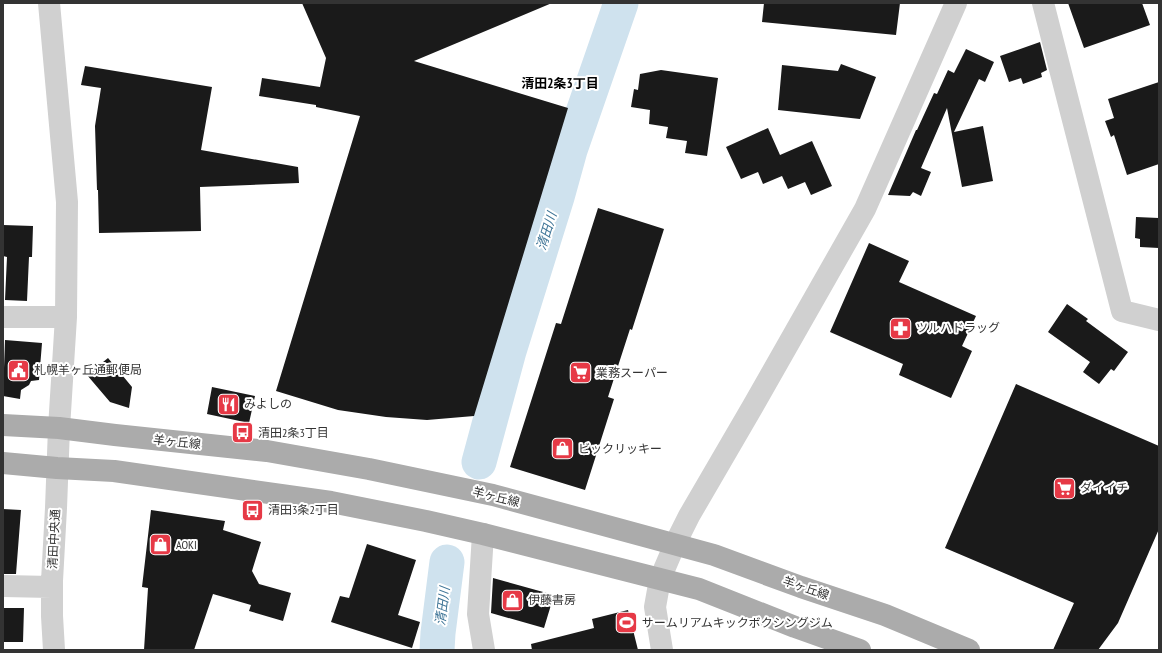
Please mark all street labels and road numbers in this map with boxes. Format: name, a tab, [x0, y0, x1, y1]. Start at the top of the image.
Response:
street label: 羊ヶ丘線	[152, 432, 202, 451]
street label: 羊ヶ丘線	[471, 483, 521, 510]
street label: 清田中央通	[44, 509, 63, 569]
street label: 羊ヶ丘線	[781, 573, 831, 602]

